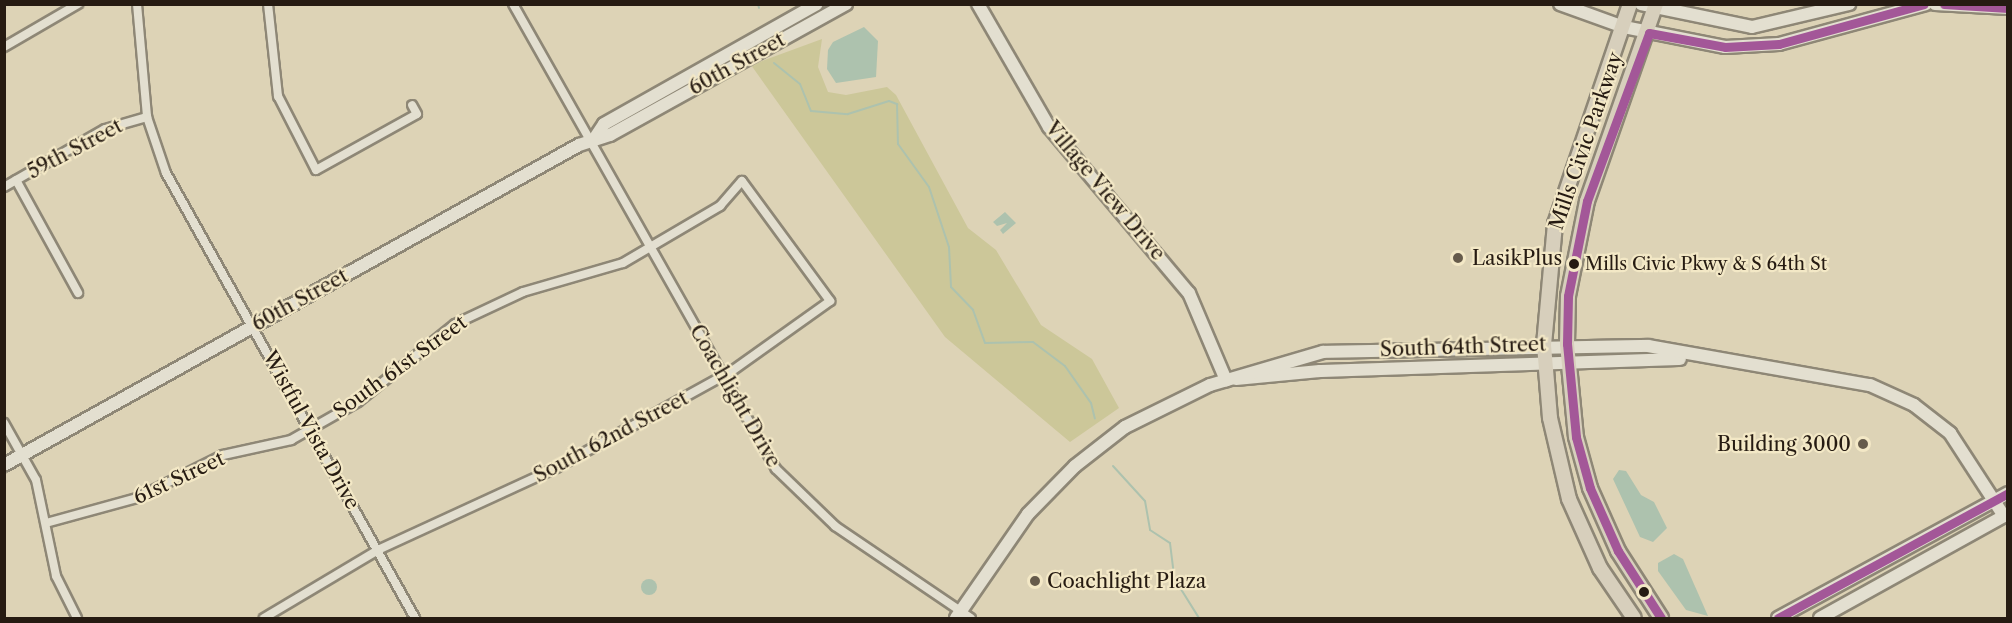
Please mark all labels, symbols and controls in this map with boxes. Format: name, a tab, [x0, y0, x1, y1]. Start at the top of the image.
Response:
street label: 60th Street	[685, 28, 789, 100]
street label: Mills Civic Parkway	[1544, 49, 1628, 233]
street label: 59th Street	[23, 114, 127, 184]
street label: Village View Drive	[1040, 116, 1170, 266]
place label: LasikPlus	[1472, 246, 1562, 270]
marker: LasikPlus	[1449, 249, 1467, 267]
place label: Mills Civic Pkwy & S 64th St	[1585, 253, 1828, 275]
marker: Mills Civic Pkwy & S 64th St	[1568, 258, 1580, 270]
street label: 60th Street	[248, 264, 352, 336]
street label: South 61st Street	[329, 310, 471, 424]
street label: Coachlight Drive	[684, 320, 786, 472]
street label: South 64th Street	[1379, 332, 1547, 362]
street label: Wistful Vista Drive	[257, 346, 365, 514]
street label: South 62nd Street	[530, 386, 692, 488]
place label: Building 3000	[1717, 432, 1851, 456]
marker: Building 3000	[1856, 437, 1870, 451]
street label: 61st Street	[130, 446, 228, 510]
place label: Coachlight Plaza	[1047, 569, 1206, 593]
marker: Coachlight Plaza	[1028, 574, 1042, 588]
unlabelled marker	[1638, 586, 1650, 598]

